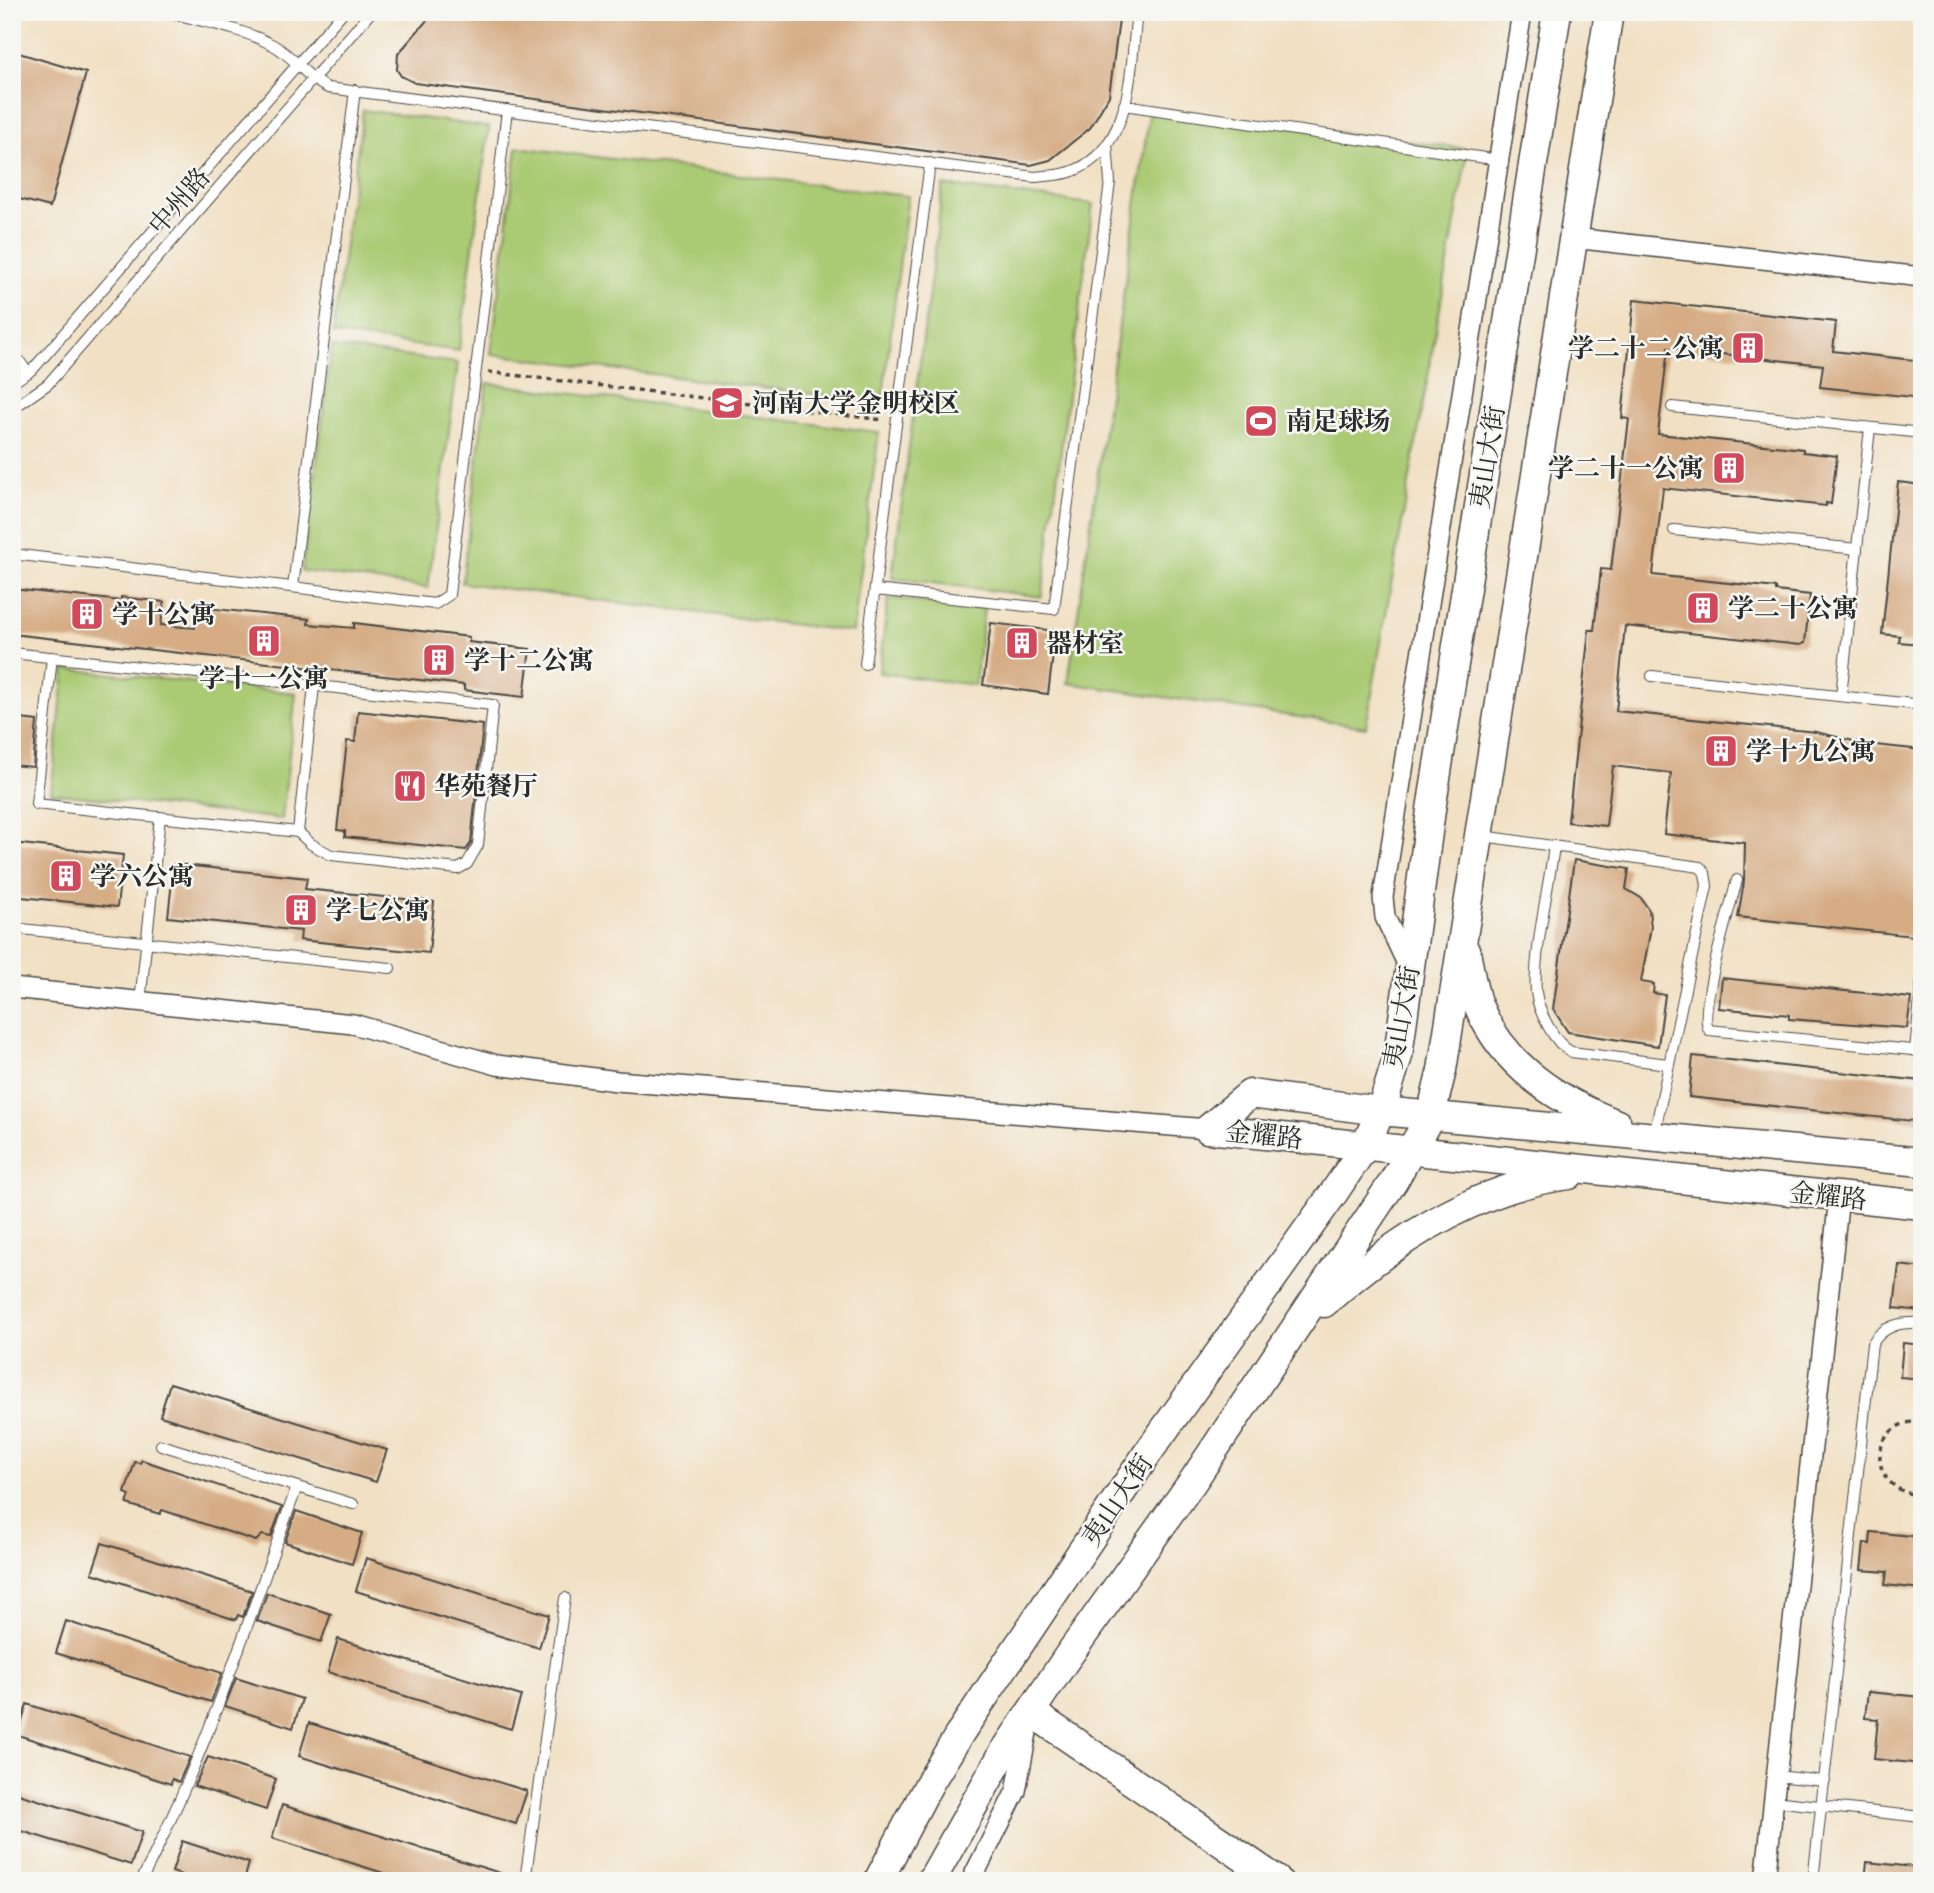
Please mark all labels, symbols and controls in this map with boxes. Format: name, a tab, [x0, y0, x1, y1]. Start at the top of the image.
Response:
street label: 中州路	[141, 160, 218, 242]
building icon: 学二十二公寓	[1729, 329, 1767, 367]
place label: 学二十二公寓	[1568, 331, 1724, 366]
school or university icon: 河南大学金明校区	[708, 384, 746, 422]
place label: 河南大学金明校区	[752, 386, 960, 421]
sports icon: 南足球场	[1242, 402, 1280, 440]
street label: 夷山大街	[1462, 403, 1513, 511]
place label: 南足球场	[1286, 404, 1390, 439]
building icon: 学二十一公寓	[1710, 449, 1748, 487]
place label: 学二十一公寓	[1548, 451, 1704, 486]
building icon: 学二十公寓	[1684, 589, 1722, 627]
place label: 学二十公寓	[1728, 591, 1858, 626]
building icon: 学十公寓	[68, 595, 106, 633]
place label: 学十公寓	[112, 597, 216, 632]
building icon: 学十一公寓	[245, 622, 283, 660]
building icon: 器材室	[1003, 624, 1041, 662]
place label: 器材室	[1046, 626, 1124, 661]
building icon: 学十二公寓	[420, 641, 458, 679]
place label: 学十二公寓	[464, 643, 594, 678]
place label: 学十一公寓	[199, 661, 329, 696]
building icon: 学十九公寓	[1702, 732, 1740, 770]
place label: 学十九公寓	[1746, 734, 1876, 769]
restaurant icon: 华苑餐厅	[391, 767, 429, 805]
place label: 华苑餐厅	[434, 769, 538, 804]
building icon: 学六公寓	[47, 857, 85, 895]
place label: 学六公寓	[90, 859, 194, 894]
building icon: 学七公寓	[282, 891, 320, 929]
place label: 学七公寓	[326, 893, 430, 928]
street label: 夷山大街	[1375, 963, 1428, 1071]
street label: 金耀路	[1223, 1114, 1305, 1157]
street label: 金耀路	[1787, 1175, 1869, 1218]
street label: 夷山大街	[1074, 1447, 1161, 1553]

